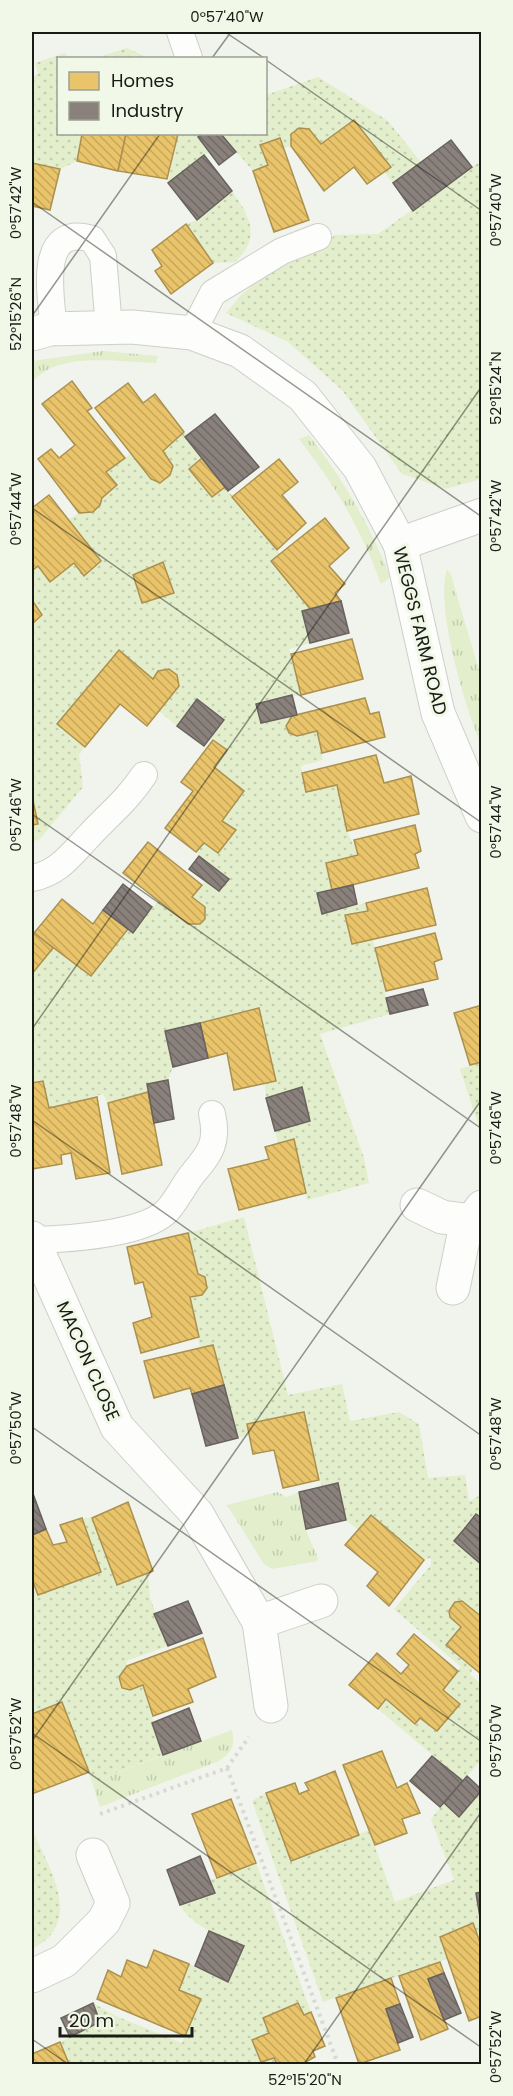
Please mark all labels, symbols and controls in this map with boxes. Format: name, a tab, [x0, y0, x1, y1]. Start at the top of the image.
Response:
text: 0°57'40"W	[190, 6, 264, 27]
legend	[57, 57, 267, 135]
text: Homes	[111, 68, 174, 93]
text: Industry	[111, 98, 183, 123]
text: 0°57'42"W	[5, 166, 26, 239]
text: 0°57'40"W	[485, 173, 506, 247]
text: 52°15'26"N	[5, 277, 26, 351]
text: 52°15'24"N	[485, 351, 506, 425]
text: 0°57'44"W	[5, 472, 26, 546]
text: 0°57'42"W	[485, 479, 506, 552]
street label: WEGGS FARM ROAD	[387, 544, 453, 718]
text: 0°57'46"W	[5, 778, 26, 852]
text: 0°57'44"W	[485, 785, 506, 859]
text: 0°57'48"W	[5, 1084, 26, 1158]
text: 0°57'46"W	[485, 1091, 506, 1165]
street label: MACON CLOSE	[51, 1297, 126, 1425]
text: 0°57'50"W	[5, 1391, 26, 1465]
text: 0°57'48"W	[485, 1397, 506, 1471]
text: 0°57'52"W	[5, 1697, 26, 1770]
text: 0°57'50"W	[485, 1704, 506, 1778]
scale bar	[60, 2000, 192, 2038]
text: 20 m	[69, 2008, 114, 2033]
text: 0°57'52"W	[485, 2010, 506, 2083]
text: 52°15'20"N	[268, 2069, 342, 2090]

